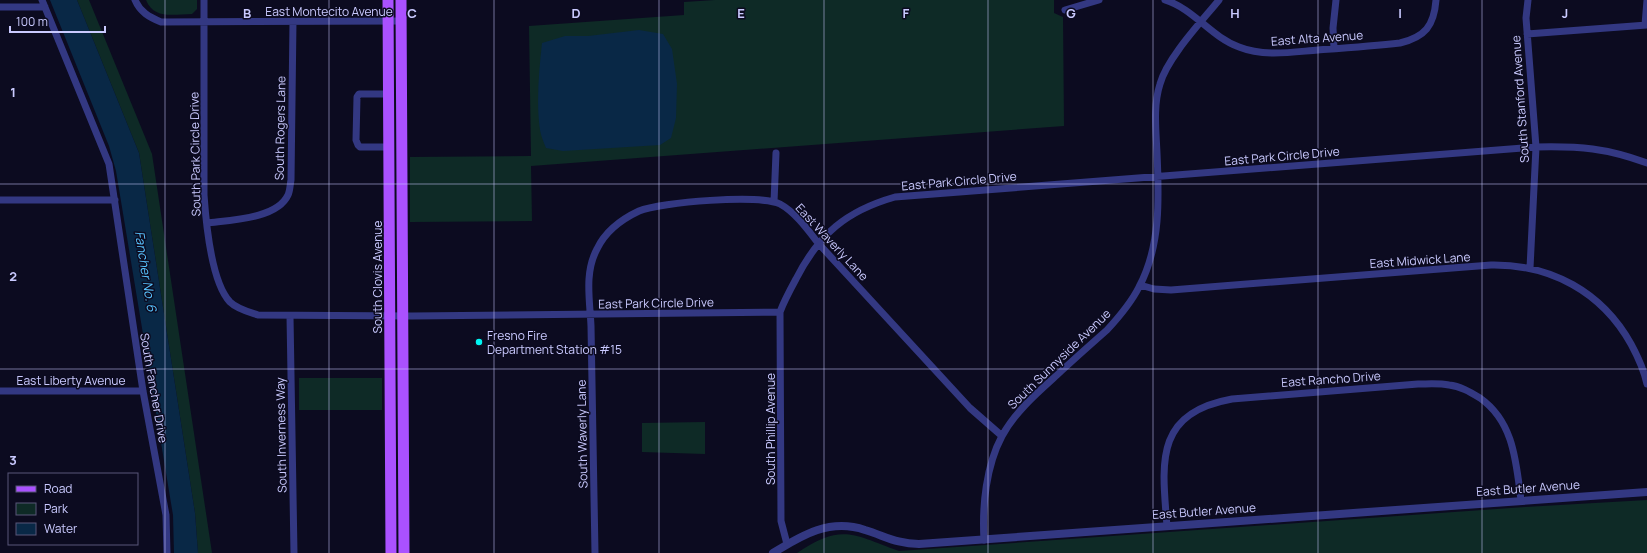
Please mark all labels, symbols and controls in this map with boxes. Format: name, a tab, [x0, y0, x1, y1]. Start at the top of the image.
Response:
street label: East Montecito Avenue	[265, 3, 393, 20]
text: B	[243, 4, 251, 22]
text: C	[407, 4, 417, 22]
text: D	[571, 4, 581, 22]
text: E	[737, 4, 745, 22]
text: F	[903, 4, 910, 22]
text: G	[1066, 4, 1076, 22]
text: H	[1230, 4, 1240, 22]
text: I	[1398, 4, 1402, 22]
text: J	[1562, 4, 1568, 22]
scale bar	[10, 8, 105, 34]
text: 100 m	[16, 13, 48, 30]
street label: East Alta Avenue	[1270, 26, 1364, 50]
street label: South Stanford Avenue	[1507, 35, 1533, 163]
street label: South Rogers Lane	[271, 76, 289, 180]
text: 1	[10, 83, 16, 101]
street label: South Park Circle Drive	[185, 92, 205, 216]
street label: East Park Circle Drive	[1224, 142, 1340, 170]
street label: East Park Circle Drive	[901, 167, 1017, 195]
street label: East Waverly Lane	[792, 200, 872, 284]
street label: South Clovis Avenue	[369, 221, 386, 333]
water label: Fancher No. 6	[131, 229, 161, 313]
street label: East Midwick Lane	[1369, 248, 1471, 272]
text: 2	[9, 267, 17, 285]
street label: East Park Circle Drive	[598, 293, 714, 313]
street label: South Sunnyside Avenue	[1004, 305, 1114, 413]
place label: Fresno Fire Department Station #15	[487, 327, 622, 358]
street label: South Fancher Drive	[136, 332, 172, 444]
marker: Fresno Fire Department Station #15	[474, 337, 484, 347]
street label: East Rancho Drive	[1281, 367, 1381, 391]
street label: East Liberty Avenue	[17, 372, 125, 389]
street label: South Phillip Avenue	[762, 373, 779, 485]
street label: South Inverness Way	[271, 376, 291, 493]
street label: South Waverly Lane	[573, 380, 591, 488]
text: 3	[9, 451, 17, 469]
legend	[8, 473, 138, 545]
street label: East Butler Avenue	[1476, 476, 1580, 500]
text: Road	[44, 480, 72, 497]
street label: East Butler Avenue	[1152, 499, 1256, 523]
text: Park	[44, 500, 69, 517]
text: Water	[44, 520, 78, 537]

